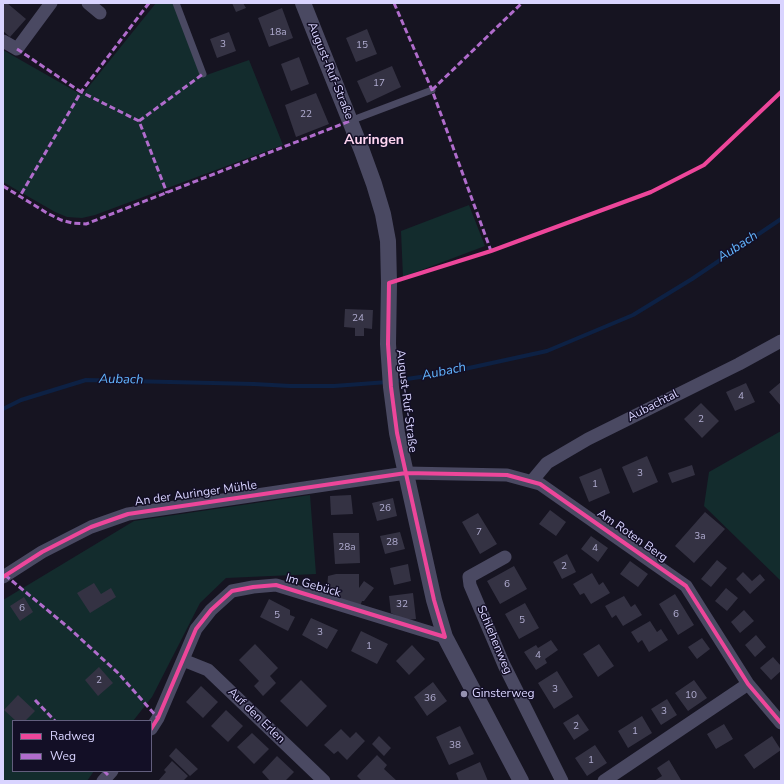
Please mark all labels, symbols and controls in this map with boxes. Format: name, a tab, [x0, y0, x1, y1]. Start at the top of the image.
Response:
street label: August-Ruf-Straße	[304, 20, 356, 122]
house number: 18a	[269, 27, 287, 39]
house number: 3	[220, 39, 226, 51]
house number: 15	[356, 40, 368, 52]
house number: 17	[373, 78, 385, 90]
house number: 22	[300, 109, 312, 121]
district label: Auringen	[344, 133, 404, 149]
water label: Aubach	[715, 228, 761, 266]
house number: 24	[352, 313, 364, 325]
street label: August-Ruf-Straße	[393, 349, 419, 453]
water label: Aubach	[421, 360, 467, 384]
water label: Aubach	[99, 372, 143, 388]
street label: Aubachtal	[625, 387, 681, 425]
house number: 4	[738, 391, 744, 403]
house number: 2	[698, 414, 704, 426]
house number: 3	[637, 468, 643, 480]
street label: An der Auringer Mühle	[134, 478, 258, 510]
house number: 1	[592, 479, 598, 491]
house number: 26	[379, 503, 391, 515]
street label: Am Roten Berg	[594, 506, 670, 566]
house number: 7	[476, 527, 482, 539]
house number: 3a	[694, 531, 706, 543]
house number: 28	[386, 537, 398, 549]
house number: 28a	[338, 542, 356, 554]
house number: 4	[592, 543, 598, 555]
house number: 2	[561, 561, 567, 573]
street label: Im Gebück	[284, 571, 342, 601]
house number: 6	[504, 579, 510, 591]
house number: 32	[396, 599, 408, 611]
house number: 6	[19, 603, 25, 615]
street label: Schlehenweg	[473, 604, 515, 676]
house number: 6	[673, 609, 679, 621]
house number: 5	[274, 610, 280, 622]
house number: 5	[519, 615, 525, 627]
house number: 3	[317, 627, 323, 639]
house number: 1	[366, 641, 372, 653]
house number: 4	[535, 650, 541, 662]
house number: 2	[96, 675, 102, 687]
house number: 3	[552, 684, 558, 696]
street label: Auf den Erlen	[224, 685, 288, 747]
place label: Ginsterweg	[472, 687, 535, 701]
marker: Ginsterweg	[459, 689, 469, 699]
house number: 10	[685, 690, 697, 702]
house number: 36	[424, 693, 436, 705]
house number: 3	[661, 706, 667, 718]
legend	[12, 720, 152, 772]
house number: 2	[573, 721, 579, 733]
house number: 1	[632, 726, 638, 738]
text: Radweg	[50, 728, 95, 744]
house number: 38	[449, 740, 461, 752]
text: Weg	[50, 748, 76, 764]
house number: 1	[588, 755, 594, 767]

